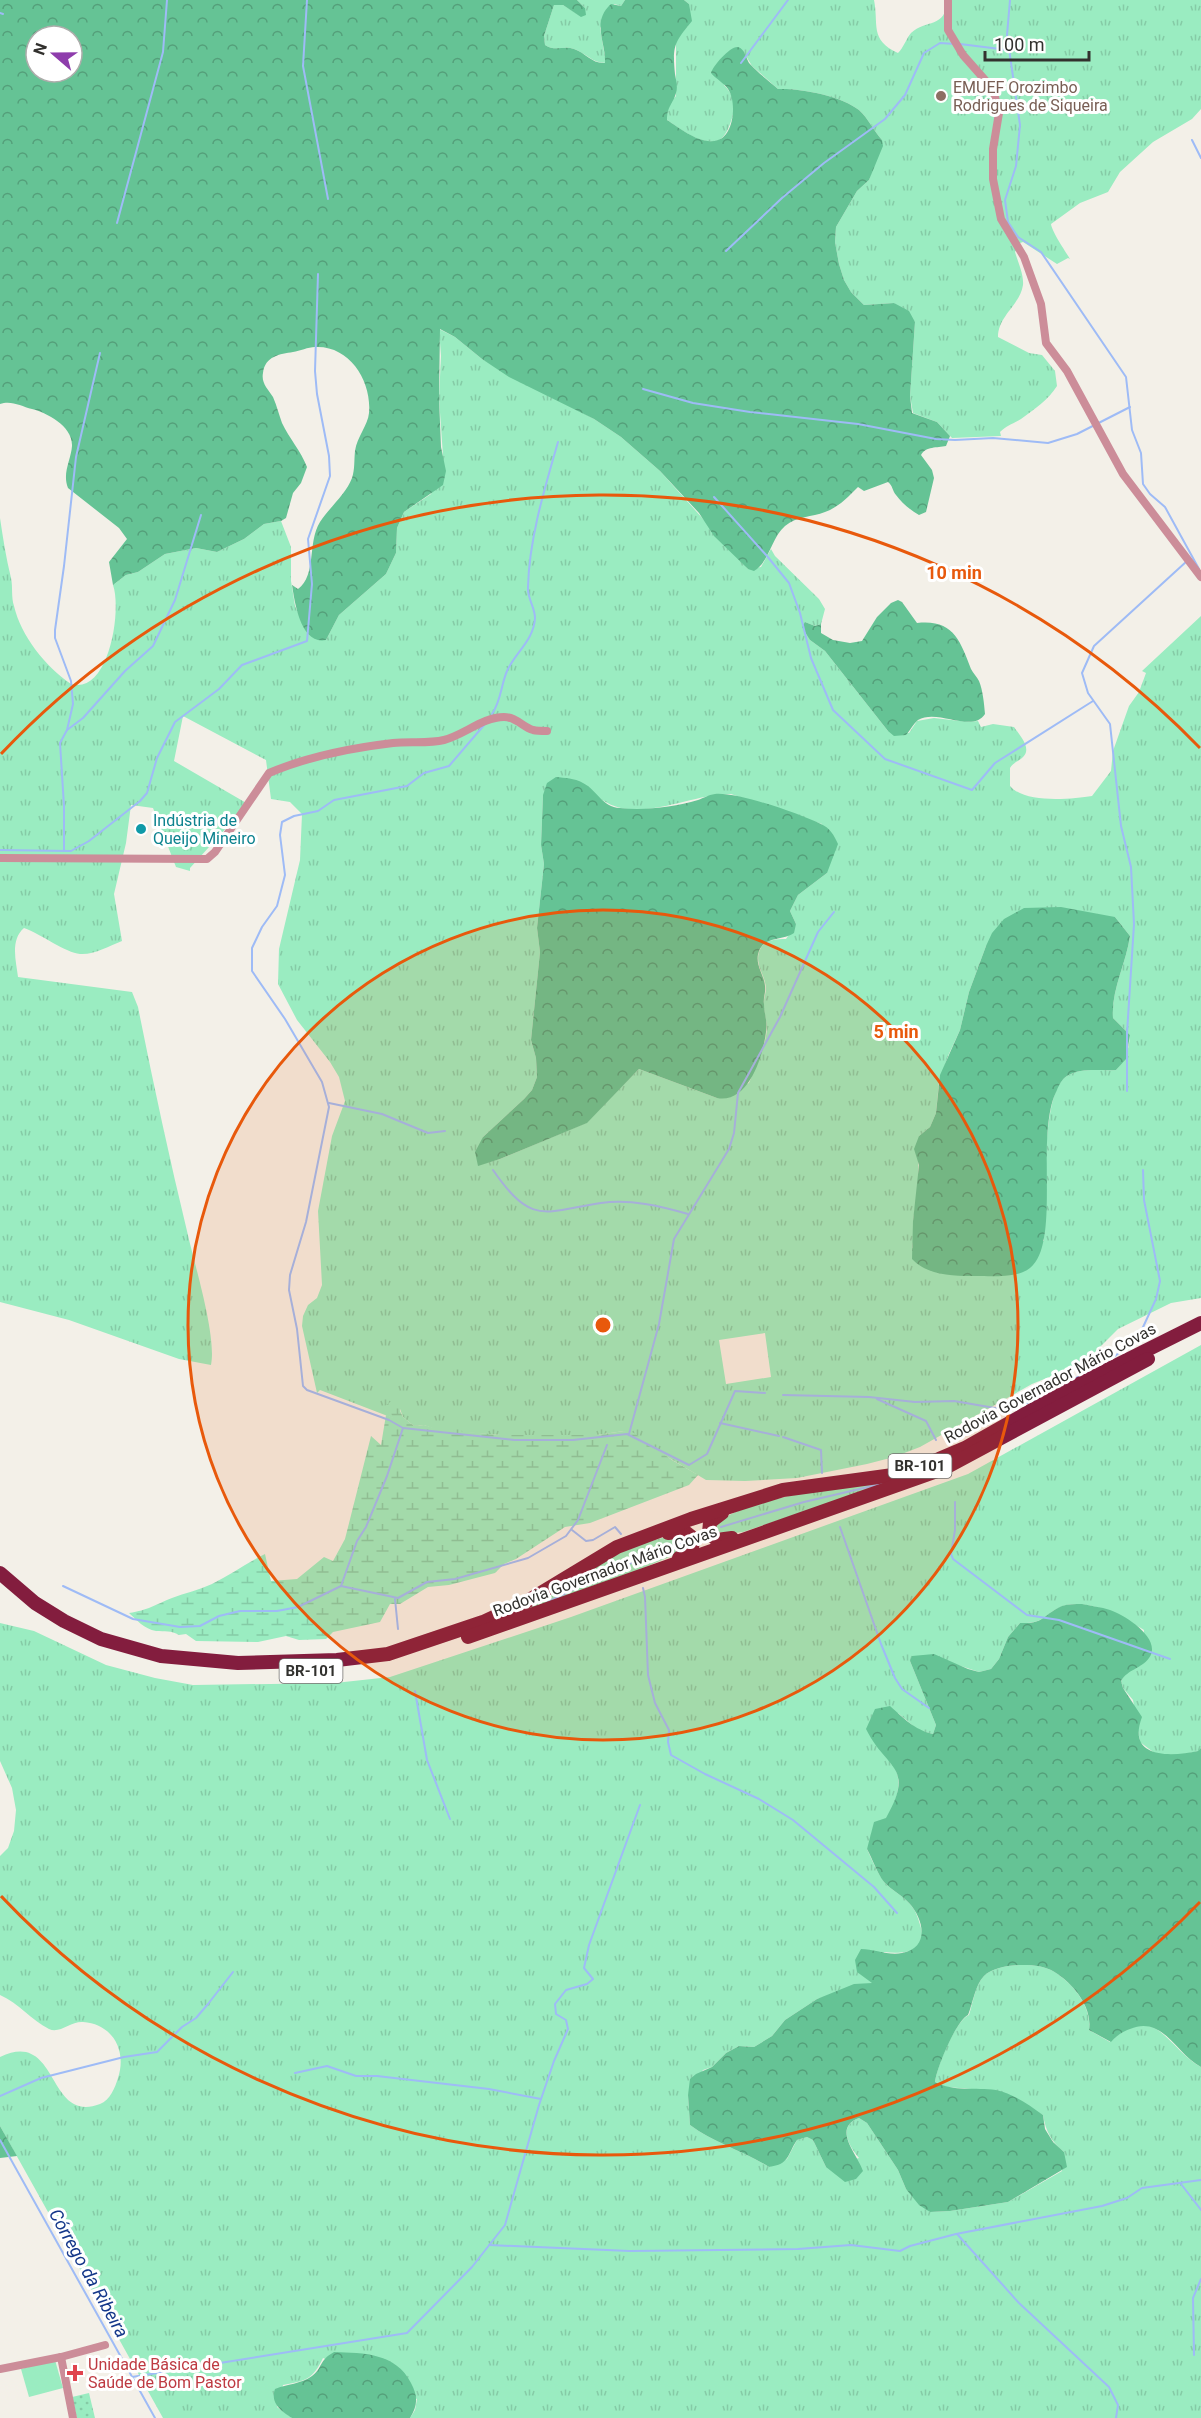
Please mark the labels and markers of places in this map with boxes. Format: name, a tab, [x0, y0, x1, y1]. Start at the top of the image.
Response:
place label: EMUEF Orozimbo Rodrigues de Siqueira	[953, 78, 1108, 115]
marker: EMUEF Orozimbo Rodrigues de Siqueira	[934, 89, 948, 103]
place label: Indústria de Queijo Mineiro	[153, 811, 256, 848]
marker: Indústria de Queijo Mineiro	[134, 822, 148, 836]
centre of rings	[593, 1315, 613, 1335]
place label: Unidade Básica de Saúde de Bom Pastor	[88, 2355, 242, 2392]
marker: Unidade Básica de Saúde de Bom Pastor	[66, 2364, 84, 2382]

